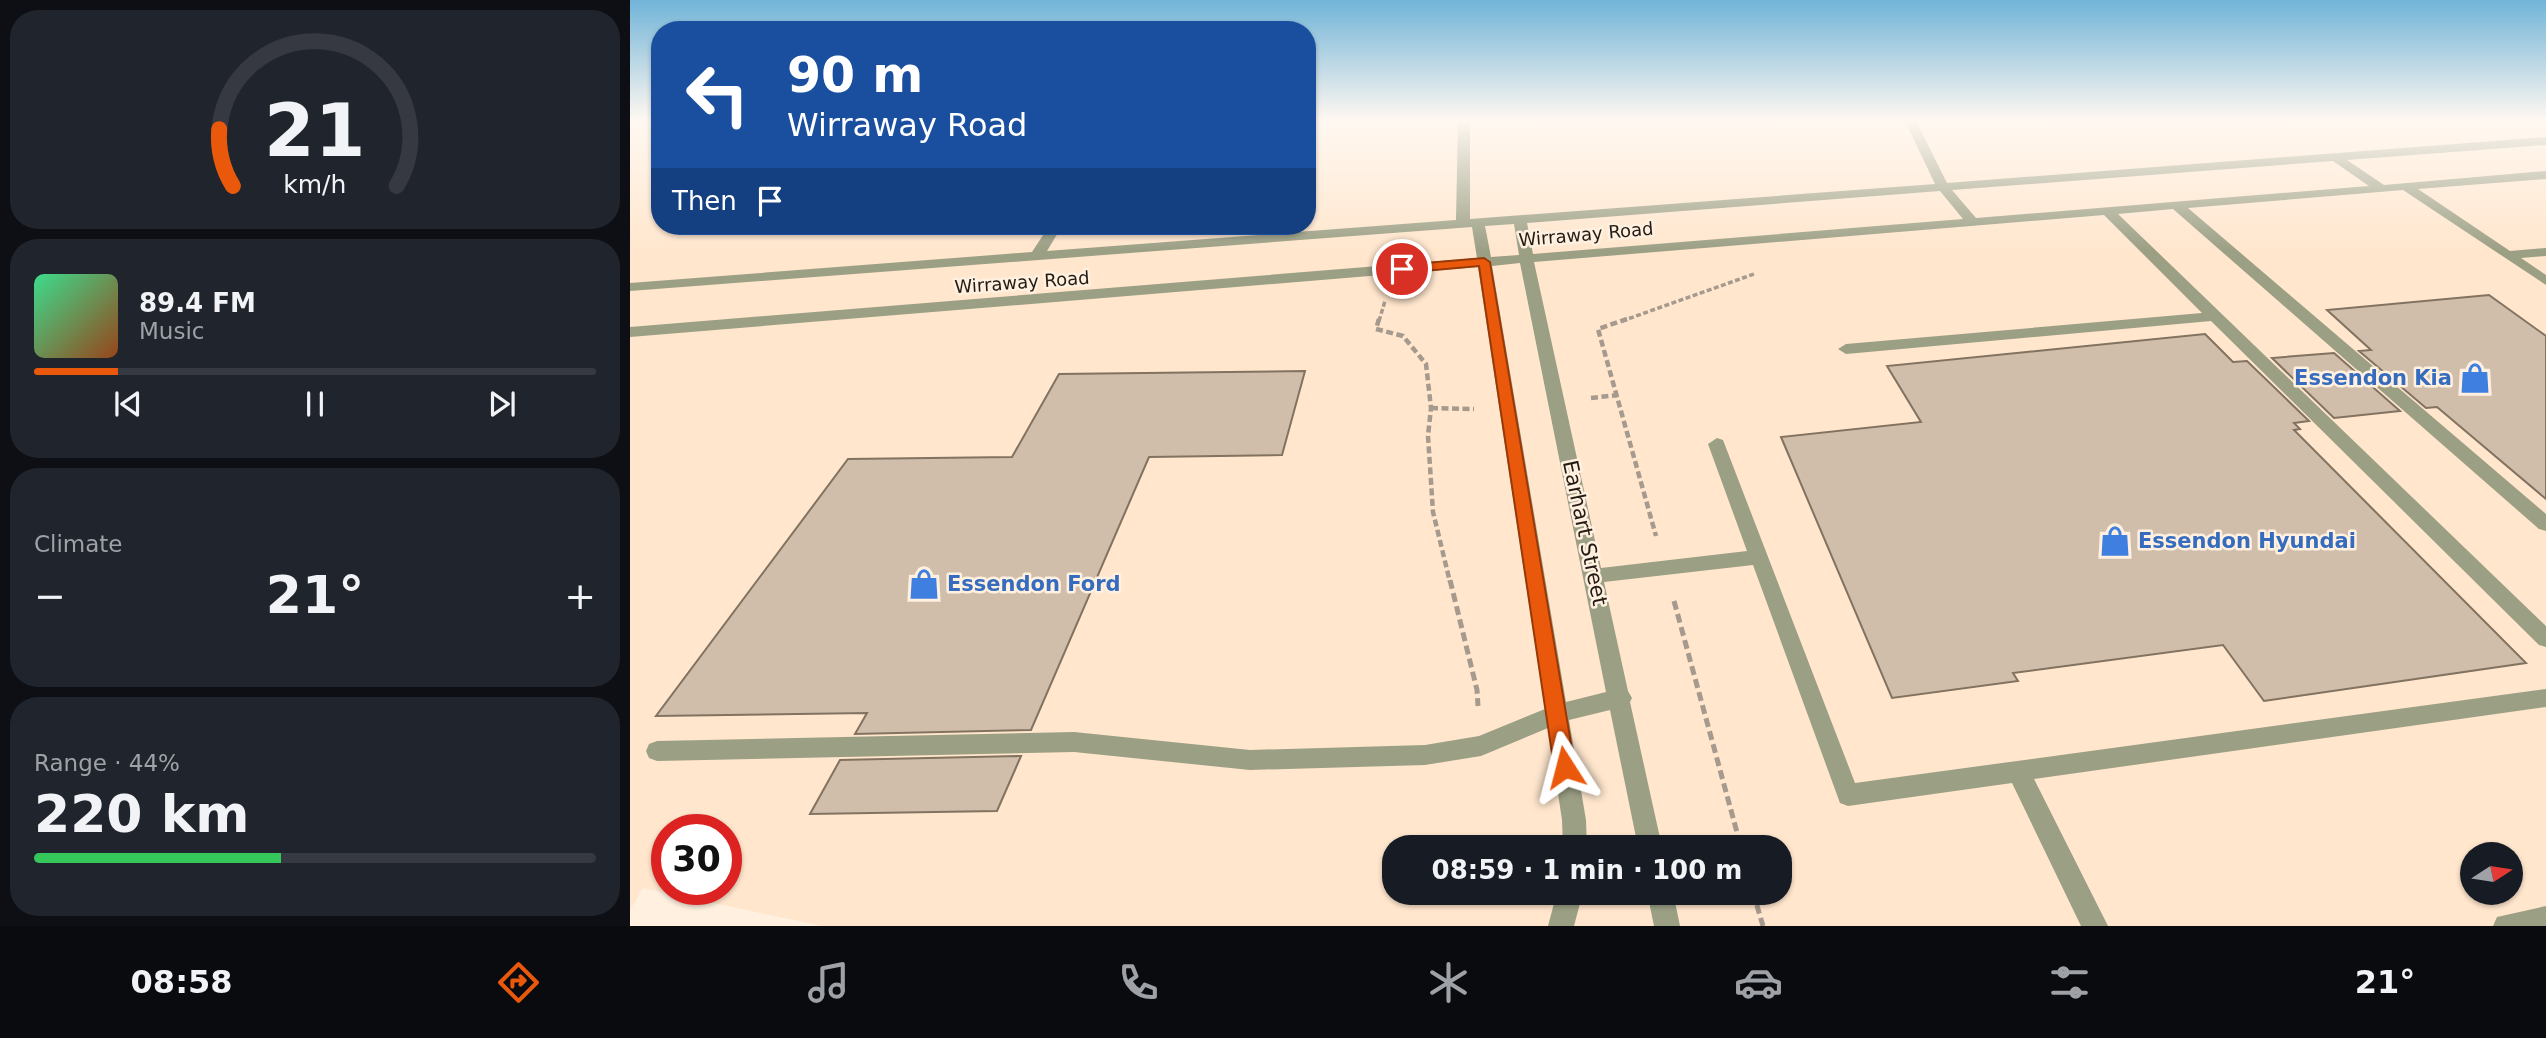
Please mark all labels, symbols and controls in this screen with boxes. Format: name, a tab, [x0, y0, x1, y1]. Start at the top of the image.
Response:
text: 90 m	[787, 47, 923, 104]
icon: left	[672, 49, 763, 140]
text: 21	[264, 88, 366, 173]
text: Wirraway Road	[787, 106, 1027, 144]
text: km/h	[283, 169, 347, 198]
icon: arrive	[751, 182, 789, 220]
text: Then	[672, 186, 737, 216]
street label: Wirraway Road	[1518, 218, 1654, 250]
pin	[1372, 239, 1432, 299]
icon: arrive	[1383, 250, 1421, 288]
street label: Wirraway Road	[954, 267, 1090, 297]
text: 89.4 FM	[139, 288, 256, 318]
text: Music	[139, 318, 204, 344]
shop icon: Essendon Kia	[2458, 361, 2492, 395]
place label: Essendon Kia	[2294, 366, 2452, 390]
icon: previous	[109, 385, 147, 423]
icon: pause	[296, 385, 334, 423]
icon: next	[483, 385, 521, 423]
street label: Earhart Street	[1558, 458, 1612, 608]
shop icon: Essendon Hyundai	[2098, 524, 2132, 558]
place label: Essendon Hyundai	[2138, 529, 2356, 553]
text: Climate	[34, 531, 123, 557]
text: 21°	[266, 565, 364, 625]
shop icon: Essendon Ford	[907, 567, 941, 601]
place label: Essendon Ford	[947, 572, 1121, 596]
text: −	[34, 574, 66, 618]
text: +	[564, 574, 596, 618]
position arrow	[1528, 730, 1602, 804]
text: Range · 44%	[34, 750, 180, 776]
text: 220 km	[34, 784, 249, 844]
speed limit sign: 30	[651, 814, 742, 905]
north arrow	[2460, 842, 2524, 905]
map controls	[2460, 842, 2523, 905]
text: 08:59 · 1 min · 100 m	[1432, 855, 1742, 885]
icon: directions	[494, 958, 543, 1007]
icon: music	[804, 958, 853, 1007]
icon: phone	[1114, 958, 1163, 1007]
icon: climate	[1424, 958, 1473, 1007]
icon: car	[1734, 958, 1783, 1007]
icon: filters	[2045, 958, 2094, 1007]
text: 08:58	[131, 963, 232, 1001]
text: 21°	[2355, 963, 2415, 1001]

